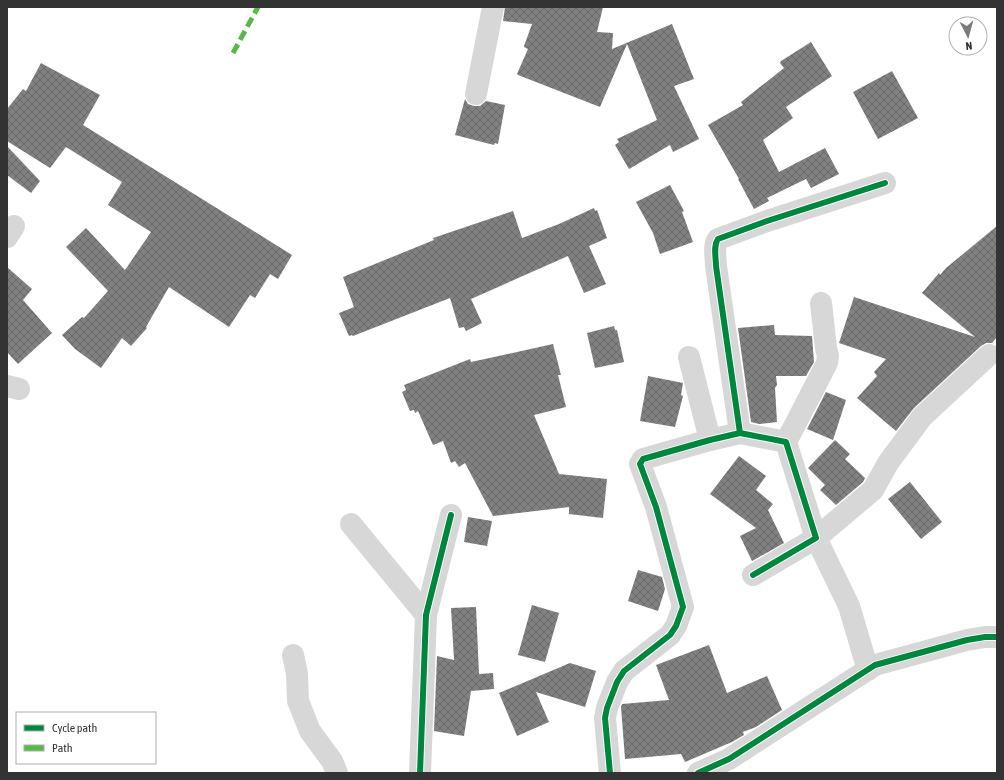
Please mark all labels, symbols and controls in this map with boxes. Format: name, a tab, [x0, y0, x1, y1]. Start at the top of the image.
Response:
north arrow	[948, 16, 988, 56]
text: N	[965, 40, 973, 52]
legend	[16, 712, 156, 764]
text: Cycle path	[52, 721, 97, 735]
text: Path	[52, 741, 73, 755]

